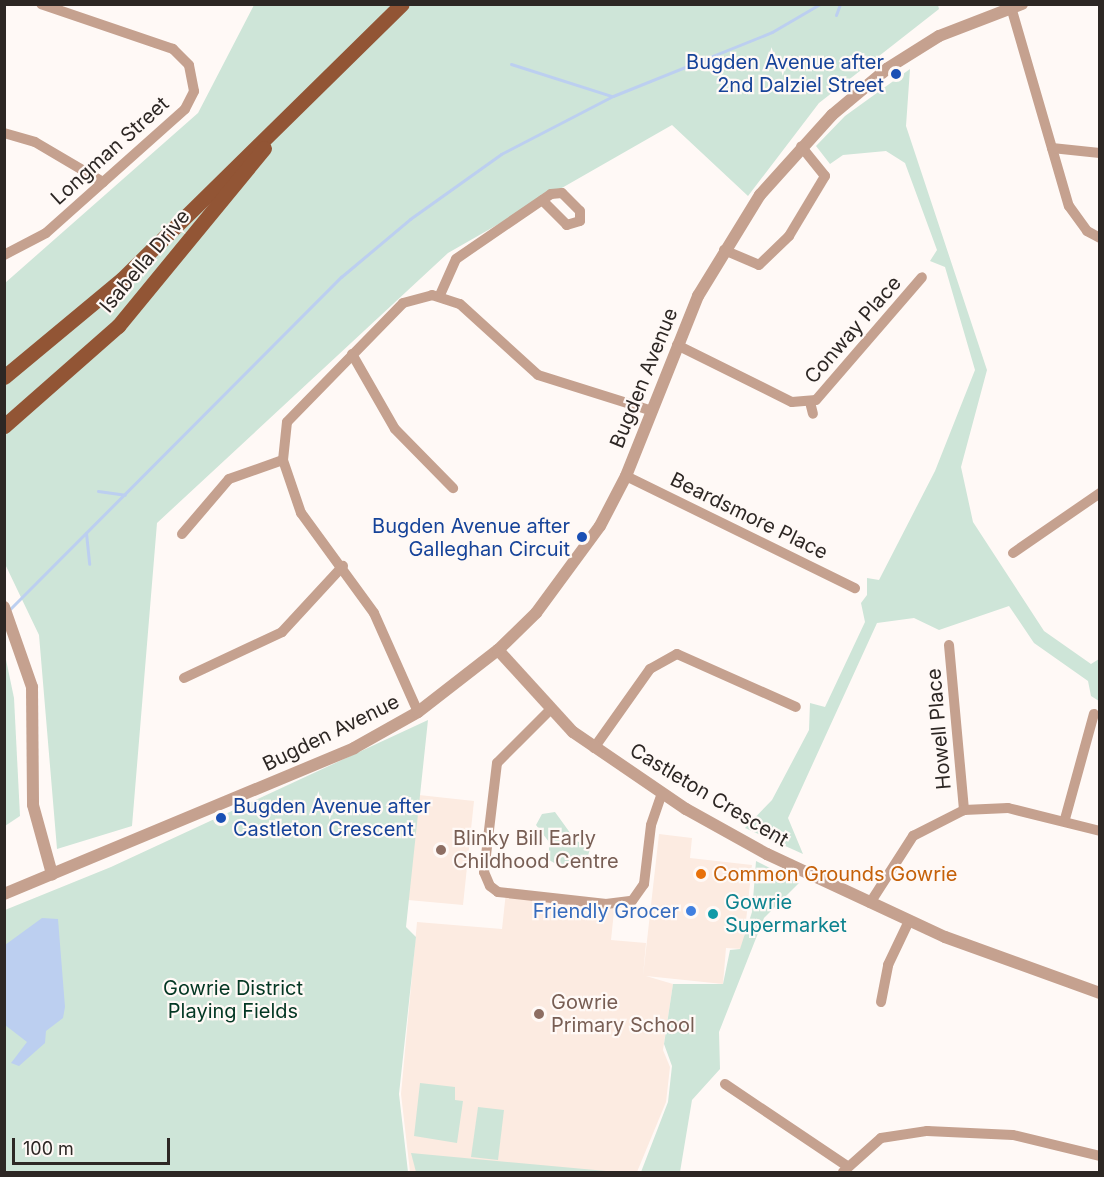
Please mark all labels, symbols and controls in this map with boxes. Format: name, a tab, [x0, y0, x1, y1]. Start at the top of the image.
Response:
place label: Bugden Avenue after 2nd Dalziel Street	[686, 51, 884, 98]
marker: Bugden Avenue after 2nd Dalziel Street	[889, 67, 903, 81]
street label: Longman Street	[46, 92, 174, 210]
street label: Isabella Drive	[95, 205, 195, 317]
street label: Conway Place	[800, 271, 906, 389]
street label: Bugden Avenue	[605, 305, 683, 451]
street label: Beardsmore Place	[666, 467, 832, 565]
place label: Bugden Avenue after Galleghan Circuit	[372, 514, 570, 561]
marker: Bugden Avenue after Galleghan Circuit	[575, 530, 589, 544]
street label: Howell Place	[922, 667, 956, 791]
street label: Bugden Avenue	[259, 690, 403, 776]
street label: Castleton Crescent	[625, 738, 793, 852]
place label: Bugden Avenue after Castleton Crescent	[233, 795, 431, 842]
marker: Bugden Avenue after Castleton Crescent	[214, 811, 228, 825]
place label: Blinky Bill Early Childhood Centre	[453, 826, 619, 873]
marker: Blinky Bill Early Childhood Centre	[434, 843, 448, 857]
place label: Common Grounds Gowrie	[713, 862, 958, 886]
marker: Common Grounds Gowrie	[694, 867, 708, 881]
place label: Gowrie Supermarket	[725, 891, 847, 938]
place label: Friendly Grocer	[533, 899, 679, 923]
marker: Friendly Grocer	[684, 904, 698, 918]
marker: Gowrie Supermarket	[706, 907, 720, 921]
park label: Gowrie District Playing Fields	[163, 977, 303, 1024]
place label: Gowrie Primary School	[551, 990, 695, 1037]
marker: Gowrie Primary School	[532, 1007, 546, 1021]
scale bar	[15, 1126, 172, 1164]
text: 100 m	[23, 1138, 74, 1159]

